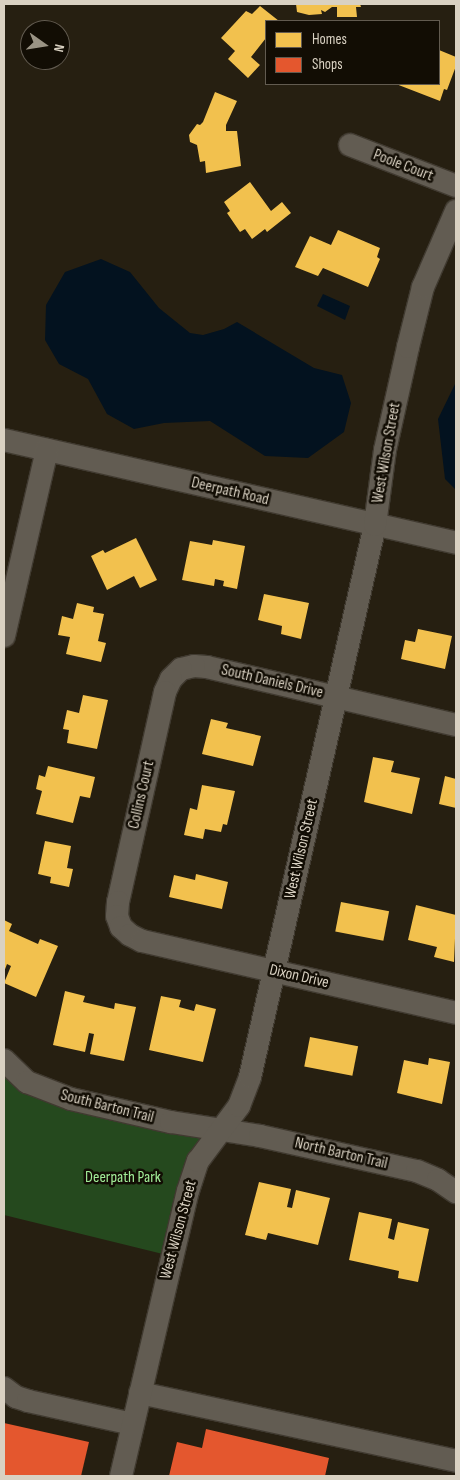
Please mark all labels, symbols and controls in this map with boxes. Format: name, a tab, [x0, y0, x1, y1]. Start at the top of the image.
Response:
north arrow	[20, 20, 70, 70]
legend	[265, 20, 440, 85]
text: Homes	[312, 30, 347, 49]
text: N	[50, 43, 68, 54]
text: Shops	[312, 55, 343, 74]
street label: Poole Court	[370, 146, 436, 186]
street label: West Wilson Street	[369, 401, 405, 505]
street label: Deerpath Road	[189, 474, 271, 510]
street label: South Daniels Drive	[219, 661, 325, 703]
street label: Collins Court	[125, 759, 159, 831]
street label: West Wilson Street	[281, 797, 323, 901]
street label: Dixon Drive	[267, 961, 331, 993]
street label: South Barton Trail	[59, 1086, 155, 1128]
street label: North Barton Trail	[293, 1134, 389, 1174]
park label: Deerpath Park	[85, 1168, 161, 1188]
street label: West Wilson Street	[157, 1178, 201, 1282]

